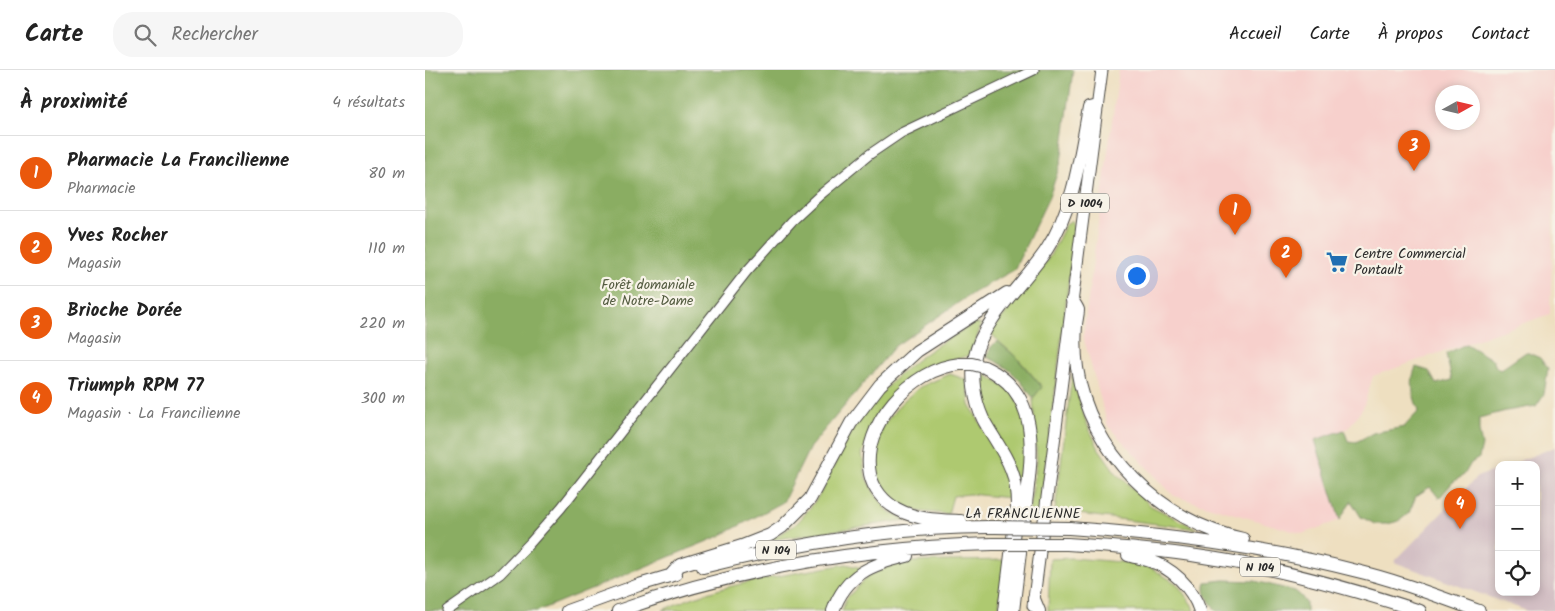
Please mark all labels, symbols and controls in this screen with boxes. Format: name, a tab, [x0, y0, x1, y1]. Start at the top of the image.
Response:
search box	[113, 12, 463, 57]
text: Carte	[25, 15, 83, 54]
text: Rechercher	[171, 20, 258, 50]
text: Accueil	[1229, 20, 1282, 49]
text: Carte	[1310, 20, 1350, 49]
text: À propos	[1378, 20, 1443, 49]
text: Contact	[1471, 20, 1530, 49]
icon: search	[131, 21, 159, 49]
north arrow	[1435, 85, 1480, 130]
text: À proximité	[20, 86, 127, 119]
text: 4 résultats	[332, 90, 405, 115]
pin: 3	[1398, 130, 1430, 171]
text: Pharmacie La Francilienne	[67, 146, 289, 176]
text: 1	[34, 161, 38, 186]
text: 80 m	[368, 161, 405, 186]
text: Pharmacie	[67, 176, 135, 201]
road number: D 1004	[1061, 194, 1109, 212]
pin: 1	[1219, 194, 1251, 235]
text: Yves Rocher	[67, 221, 167, 251]
text: 2	[31, 236, 41, 261]
text: 110 m	[368, 236, 405, 261]
pin: 2	[1270, 237, 1302, 278]
place label: Centre Commercial Pontault	[1354, 243, 1466, 281]
supermarket icon: Centre Commercial Pontault	[1324, 249, 1350, 275]
text: Magasin	[67, 251, 121, 276]
your location	[1124, 263, 1150, 289]
park label: Forêt domaniale de Notre-Dame	[601, 274, 695, 312]
text: Brioche Dorée	[67, 296, 182, 326]
text: 3	[32, 311, 40, 336]
text: 220 m	[359, 311, 405, 336]
text: Magasin	[67, 326, 121, 351]
text: Triumph RPM 77	[67, 371, 204, 401]
text: 4	[32, 386, 40, 411]
text: 300 m	[361, 386, 405, 411]
text: Magasin · La Francilienne	[67, 401, 240, 426]
map controls	[1495, 461, 1540, 596]
button: +	[1495, 461, 1540, 506]
pin: 4	[1444, 488, 1476, 529]
street label: LA FRANCILIENNE	[965, 503, 1081, 525]
button: −	[1495, 506, 1540, 551]
road number: N 104	[756, 540, 796, 560]
button: locate	[1495, 551, 1540, 596]
road number: N 104	[1240, 558, 1280, 577]

